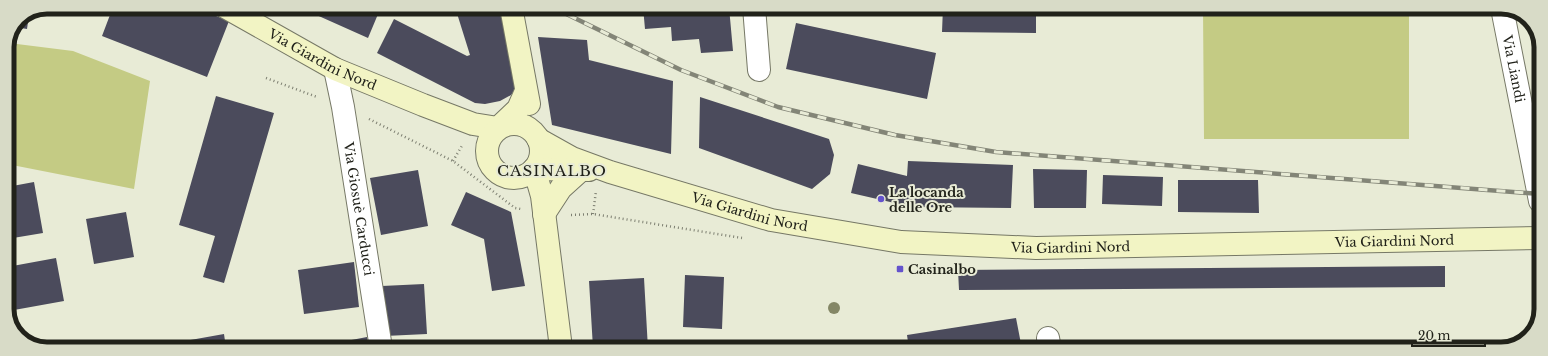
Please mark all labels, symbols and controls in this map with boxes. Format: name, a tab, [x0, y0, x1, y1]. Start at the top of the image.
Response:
street label: Via Giardini Nord	[265, 24, 380, 94]
street label: Via Liandi	[1499, 33, 1529, 105]
street label: Via Giosuè Carducci	[340, 140, 378, 277]
district label: CASINALBO	[497, 161, 607, 180]
place label: La locanda delle Ore	[889, 184, 964, 216]
street label: Via Giardini Nord	[689, 188, 809, 235]
marker: La locanda delle Ore	[876, 194, 886, 204]
street label: Via Giardini Nord	[1334, 231, 1455, 251]
street label: Via Giardini Nord	[1010, 238, 1131, 256]
place label: Casinalbo	[908, 261, 976, 278]
marker: Casinalbo	[895, 264, 905, 274]
scale bar	[1412, 322, 1485, 348]
text: 20 m	[1418, 328, 1450, 343]

